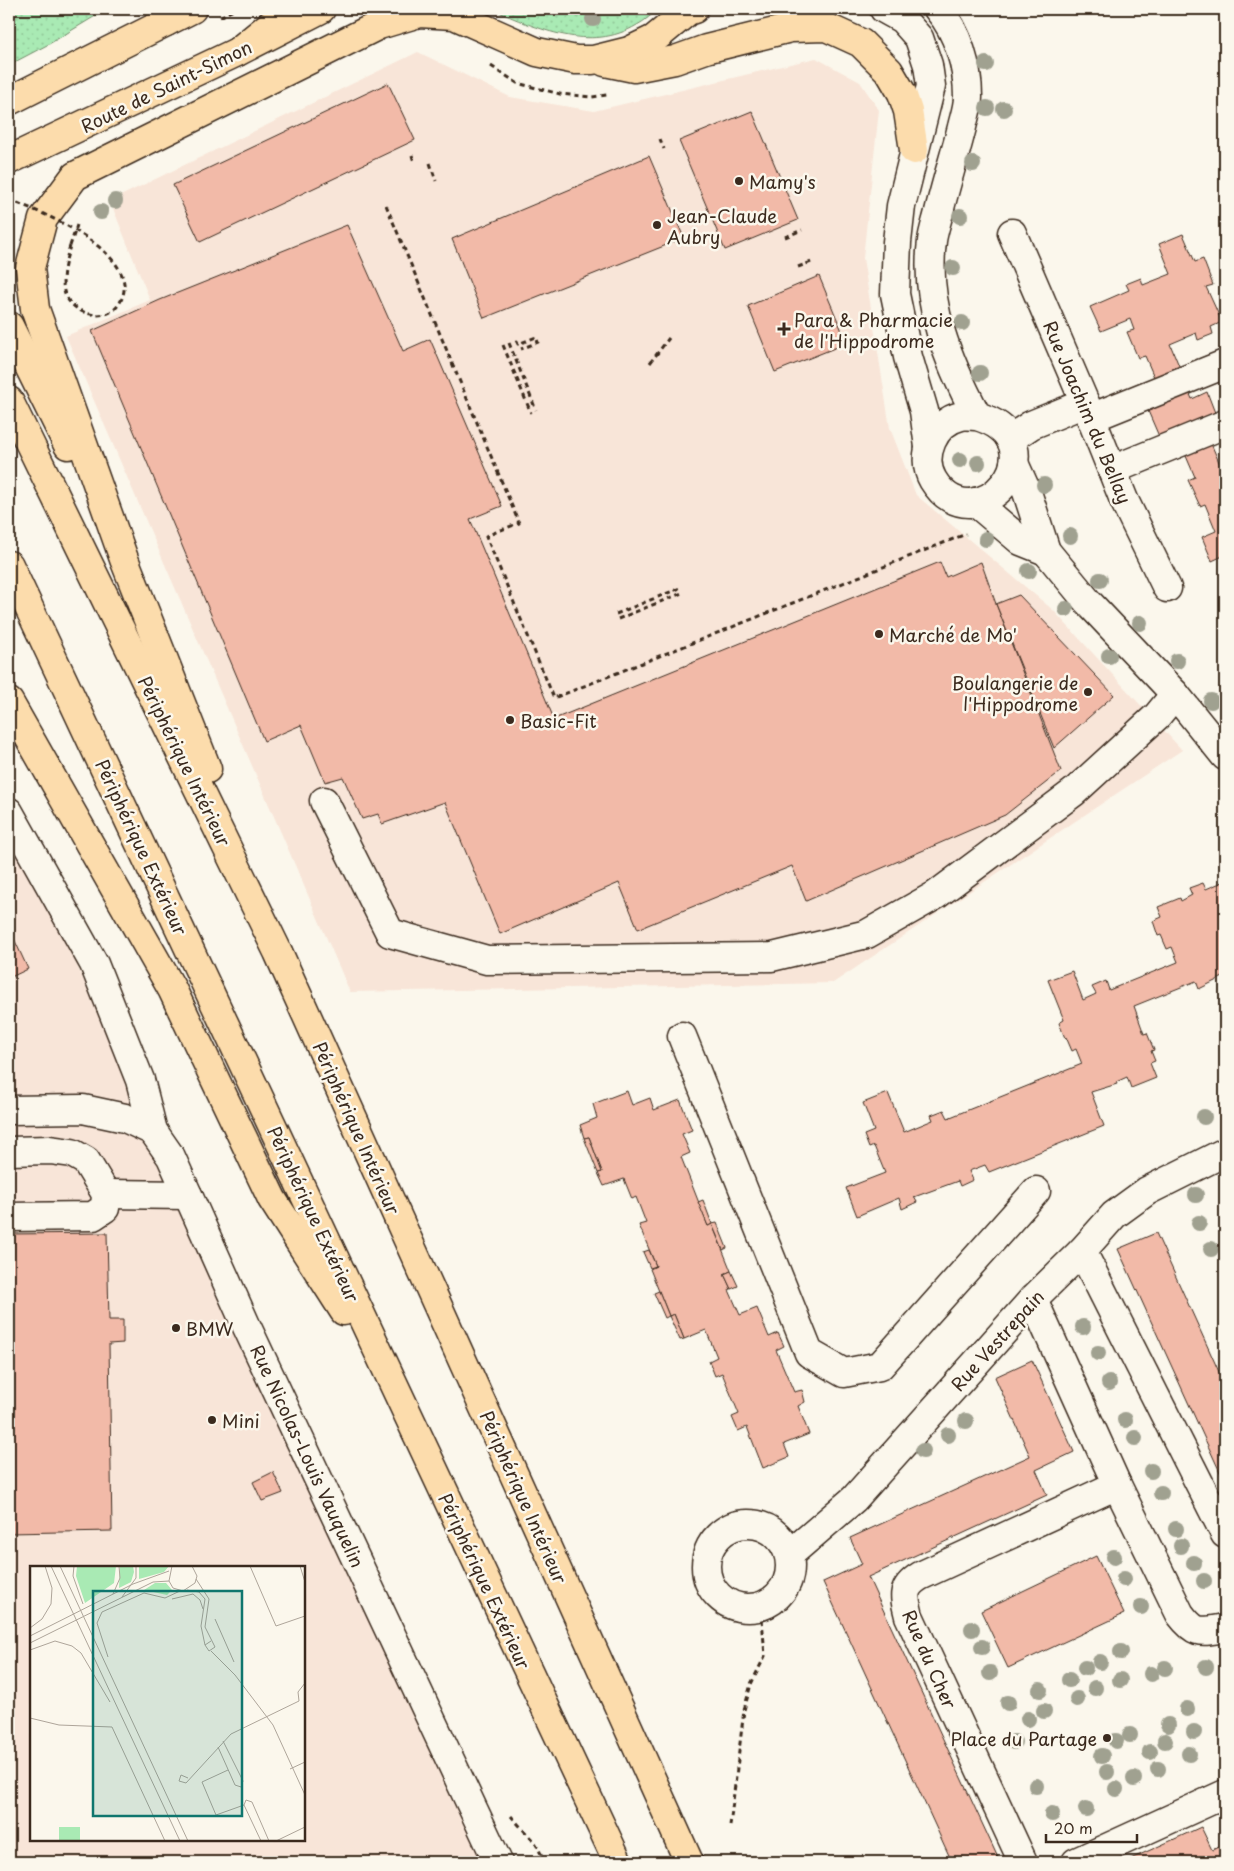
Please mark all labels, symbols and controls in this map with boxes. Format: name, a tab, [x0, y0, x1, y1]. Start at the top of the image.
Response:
street label: Route de Saint-Simon	[76, 33, 256, 139]
place label: Mamy's	[749, 168, 816, 195]
marker: Mamy's	[733, 175, 745, 187]
place label: Jean-Claude Aubry	[667, 202, 777, 250]
marker: Jean-Claude Aubry	[651, 219, 663, 231]
place label: Para & Pharmacie de l'Hippodrome	[794, 306, 953, 354]
street label: Rue Joachim du Bellay	[1037, 316, 1139, 508]
marker: Para & Pharmacie de l'Hippodrome	[778, 323, 790, 335]
place label: Marché de Mo'	[889, 621, 1017, 648]
marker: Marché de Mo'	[873, 628, 885, 640]
place label: Boulangerie de l'Hippodrome	[952, 669, 1078, 717]
street label: Périphérique Intérieur	[132, 671, 238, 851]
marker: Boulangerie de l'Hippodrome	[1082, 686, 1094, 698]
place label: Basic-Fit	[520, 707, 597, 734]
marker: Basic-Fit	[504, 714, 516, 726]
street label: Périphérique Extérieur	[89, 755, 195, 940]
street label: Périphérique Intérieur	[307, 1037, 408, 1219]
street label: Périphérique Extérieur	[261, 1122, 367, 1307]
street label: Rue Vestrepain	[944, 1283, 1050, 1397]
place label: BMW	[186, 1315, 234, 1342]
marker: BMW	[170, 1322, 182, 1334]
street label: Rue Nicolas-Louis Vauquelin	[244, 1340, 372, 1572]
street label: Périphérique Intérieur	[474, 1406, 575, 1588]
place label: Mini	[222, 1407, 260, 1434]
marker: Mini	[206, 1414, 218, 1426]
street label: Périphérique Extérieur	[432, 1489, 538, 1674]
inset map	[30, 1566, 305, 1841]
street label: Rue du Cher	[896, 1605, 964, 1713]
place label: Place du Partage	[950, 1725, 1097, 1752]
marker: Place du Partage	[1101, 1732, 1113, 1744]
scale bar	[1046, 1811, 1138, 1843]
text: 20 m	[1054, 1816, 1093, 1839]

